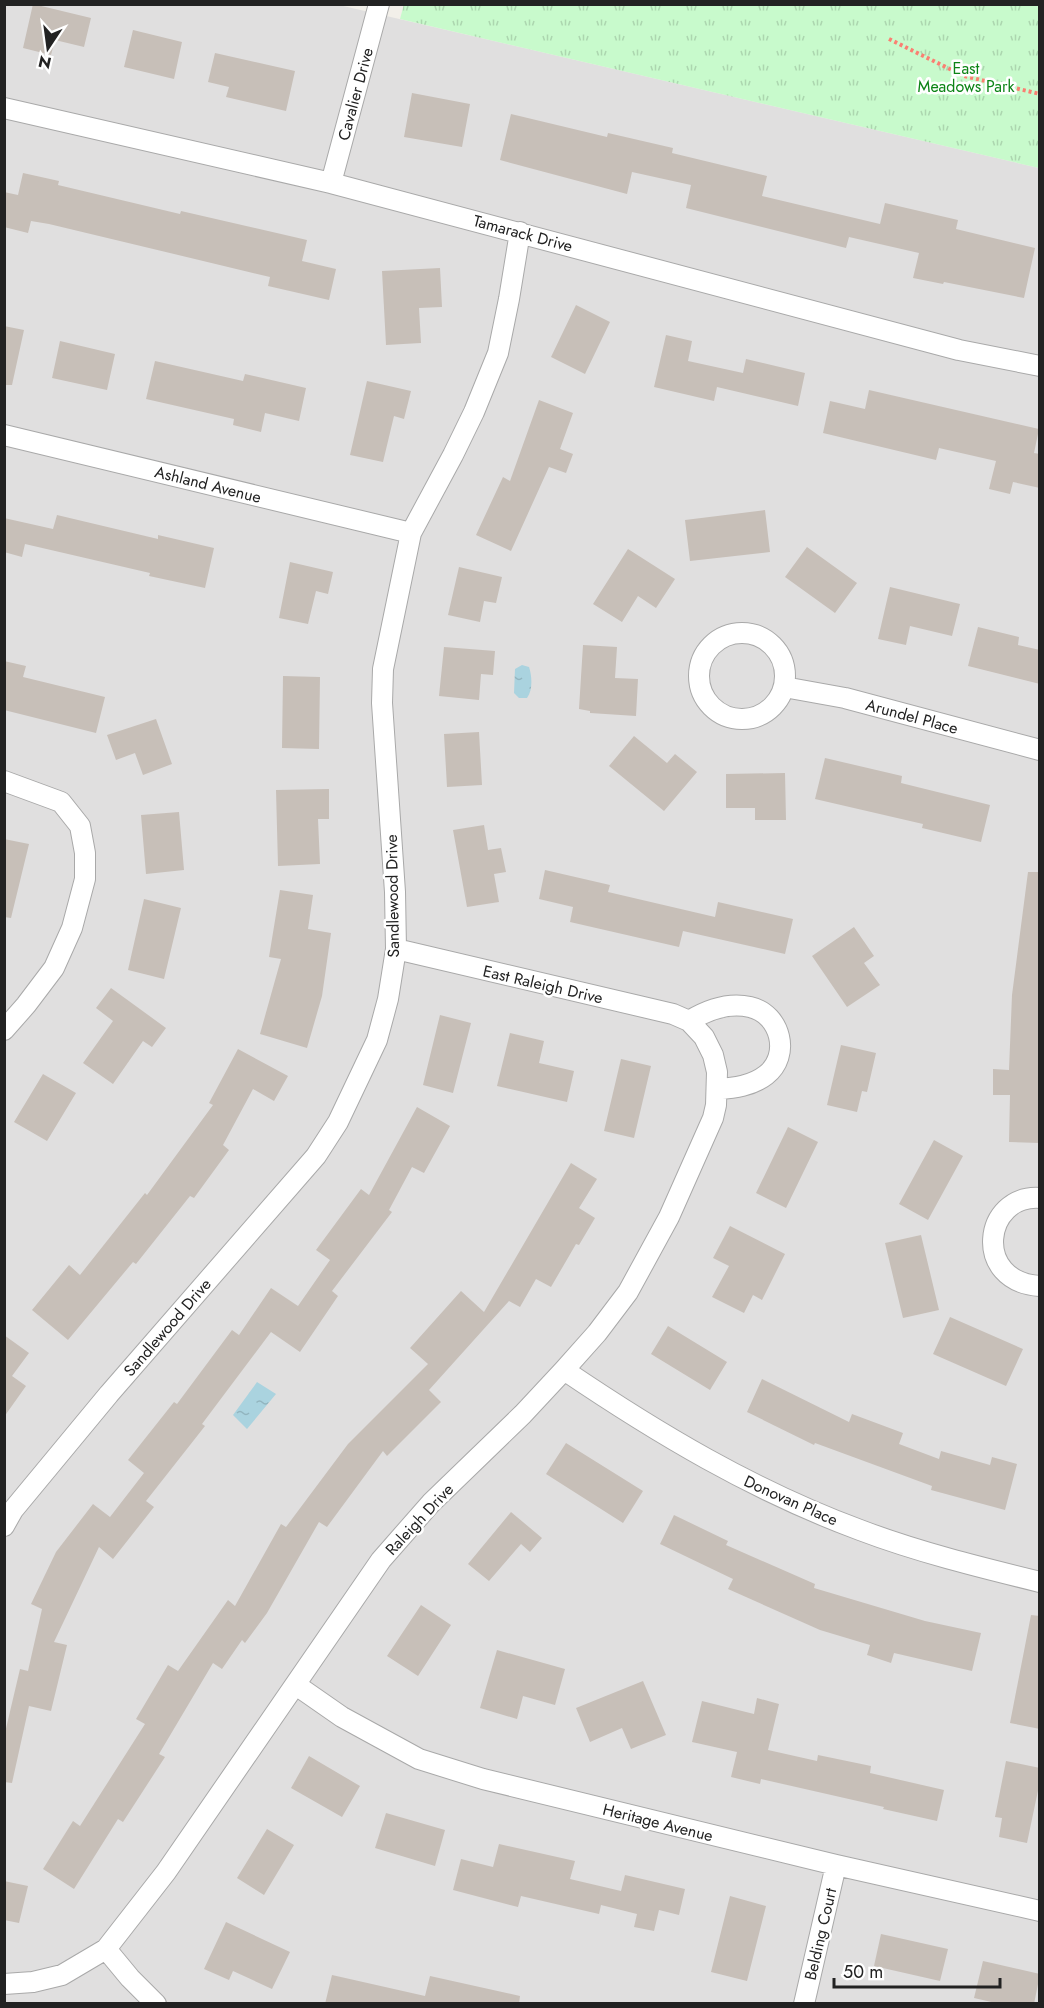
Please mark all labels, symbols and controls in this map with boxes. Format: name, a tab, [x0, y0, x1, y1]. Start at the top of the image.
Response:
north arrow	[18, 18, 78, 78]
street label: Cavalier Drive	[332, 45, 379, 143]
text: N	[36, 49, 54, 75]
park label: East Meadows Park	[917, 57, 1016, 98]
street label: Tamarack Drive	[471, 209, 575, 258]
street label: Ashland Avenue	[152, 460, 264, 509]
street label: Arundel Place	[863, 693, 961, 740]
street label: Sandlewood Drive	[380, 834, 405, 958]
street label: East Raleigh Drive	[481, 960, 605, 1009]
street label: Sandlewood Drive	[118, 1273, 216, 1381]
street label: Donovan Place	[740, 1470, 841, 1531]
street label: Raleigh Drive	[380, 1478, 459, 1560]
street label: Heritage Avenue	[600, 1798, 715, 1847]
street label: Belding Court	[799, 1886, 842, 1982]
scale bar	[834, 1951, 1000, 1989]
text: 50 m	[843, 1959, 883, 1985]

